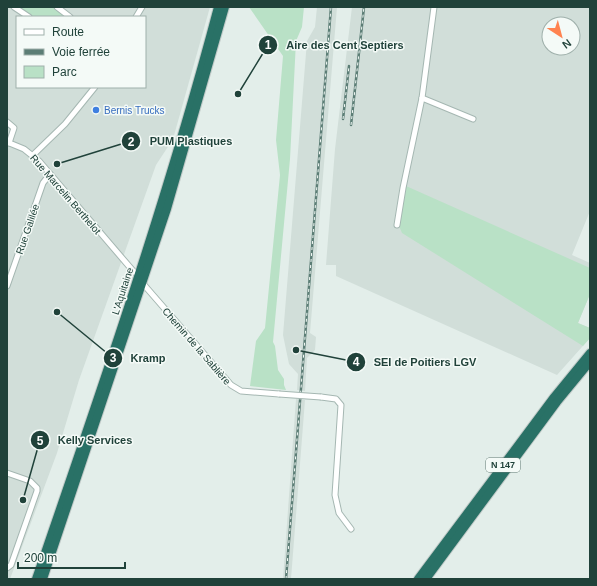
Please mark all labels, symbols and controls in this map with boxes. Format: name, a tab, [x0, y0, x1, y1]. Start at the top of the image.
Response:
legend	[16, 16, 146, 88]
north arrow	[541, 16, 581, 56]
text: Route	[52, 25, 84, 39]
callout: Aire des Cent Septiers	[258, 33, 412, 56]
text: N	[560, 37, 574, 51]
text: 1	[265, 38, 272, 52]
text: Aire des Cent Septiers	[286, 39, 404, 51]
text: Voie ferrée	[52, 45, 110, 59]
text: Parc	[52, 65, 77, 79]
marker: Bernis Trucks	[91, 105, 101, 115]
place label: Bernis Trucks	[104, 105, 165, 116]
callout: PUM Plastiques	[121, 130, 240, 153]
text: 2	[128, 135, 135, 149]
text: PUM Plastiques	[150, 135, 232, 147]
street label: Rue Marcelin Berthelot	[28, 152, 103, 236]
street label: Rue Galilée	[14, 202, 41, 256]
street label: L'Aquitaine	[110, 266, 135, 316]
street label: Chemin de la Sablière	[160, 306, 233, 387]
callout: Kramp	[103, 347, 173, 370]
callout: SEI de Poitiers LGV	[346, 350, 485, 373]
text: 3	[110, 351, 117, 365]
text: Kramp	[131, 352, 166, 364]
text: 4	[353, 355, 360, 369]
text: SEI de Poitiers LGV	[374, 356, 477, 368]
callout: Kelly Services	[30, 429, 140, 452]
text: 5	[37, 434, 44, 448]
text: Kelly Services	[58, 434, 132, 446]
road number: N 147	[486, 458, 520, 472]
scale bar	[18, 544, 125, 570]
text: 200 m	[24, 551, 57, 565]

